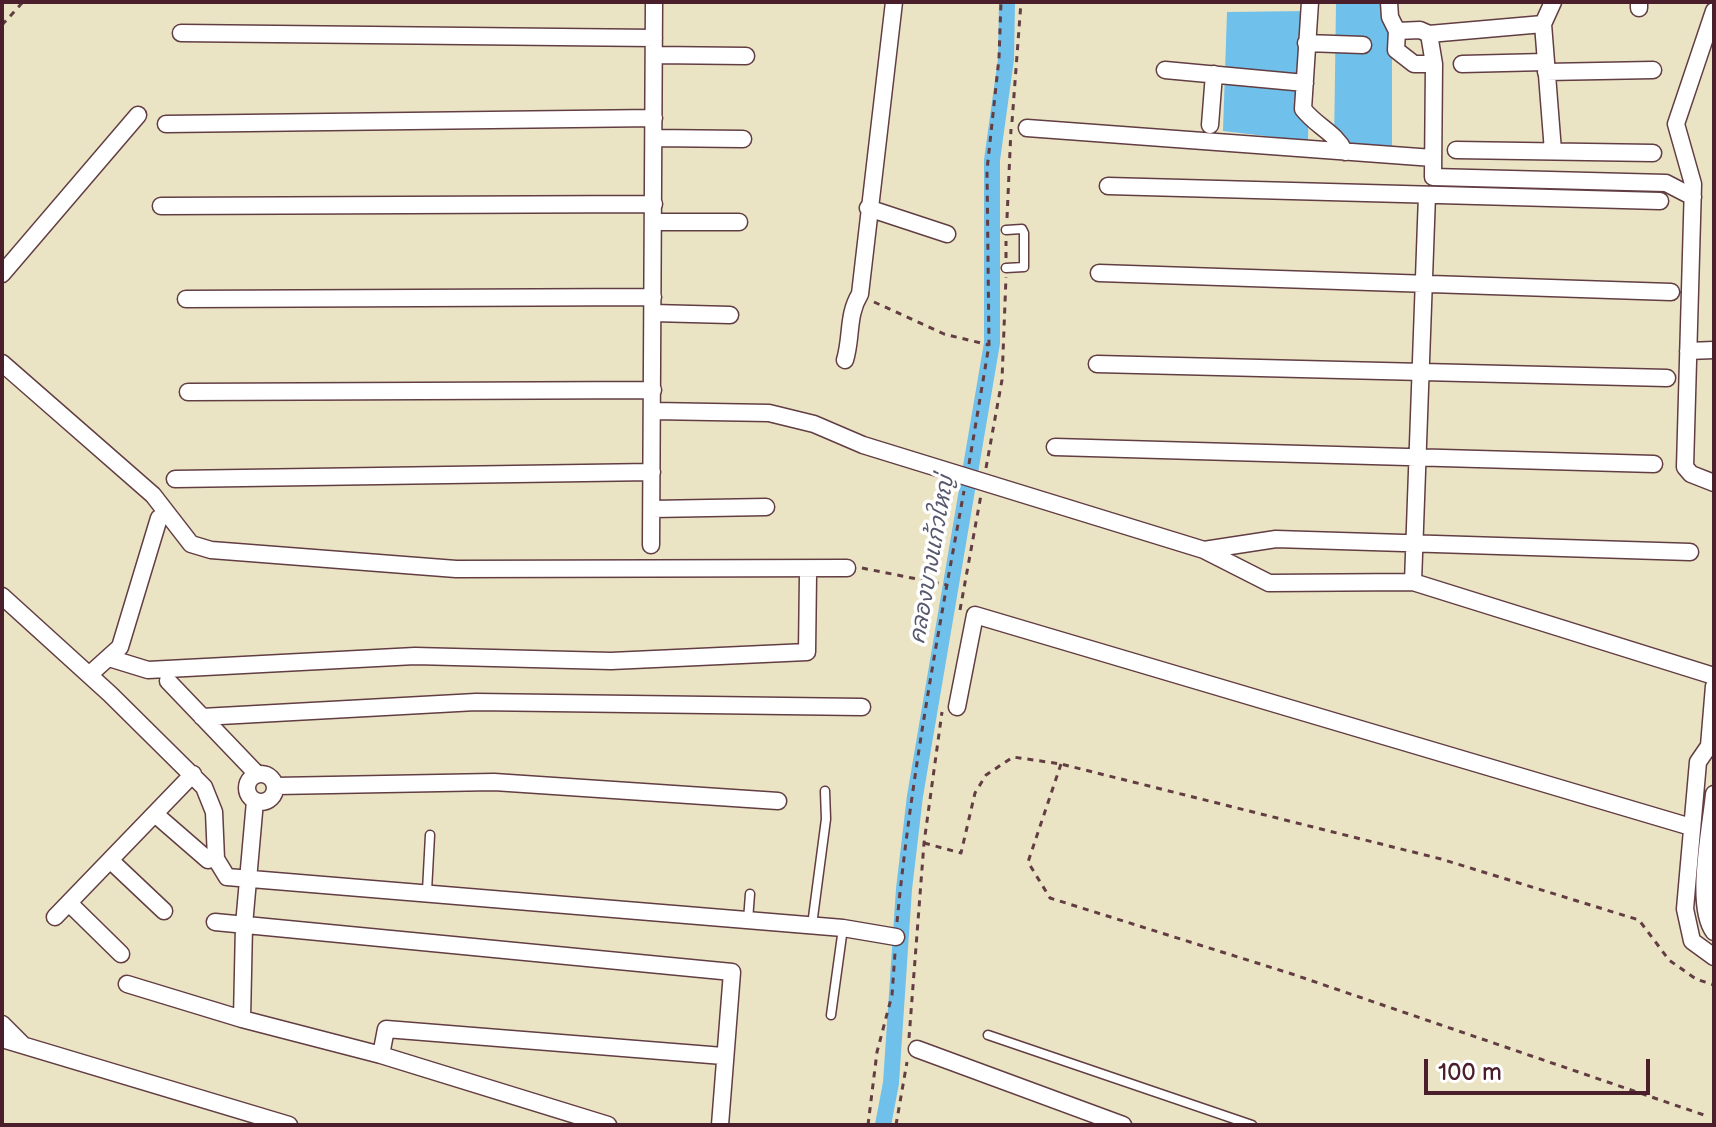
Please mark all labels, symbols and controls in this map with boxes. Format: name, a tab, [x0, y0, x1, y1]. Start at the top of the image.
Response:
water label: คลองบางแก้วใหญ่	[905, 474, 961, 646]
scale bar	[1428, 1043, 1654, 1093]
text: 100 m	[1438, 1058, 1502, 1087]

